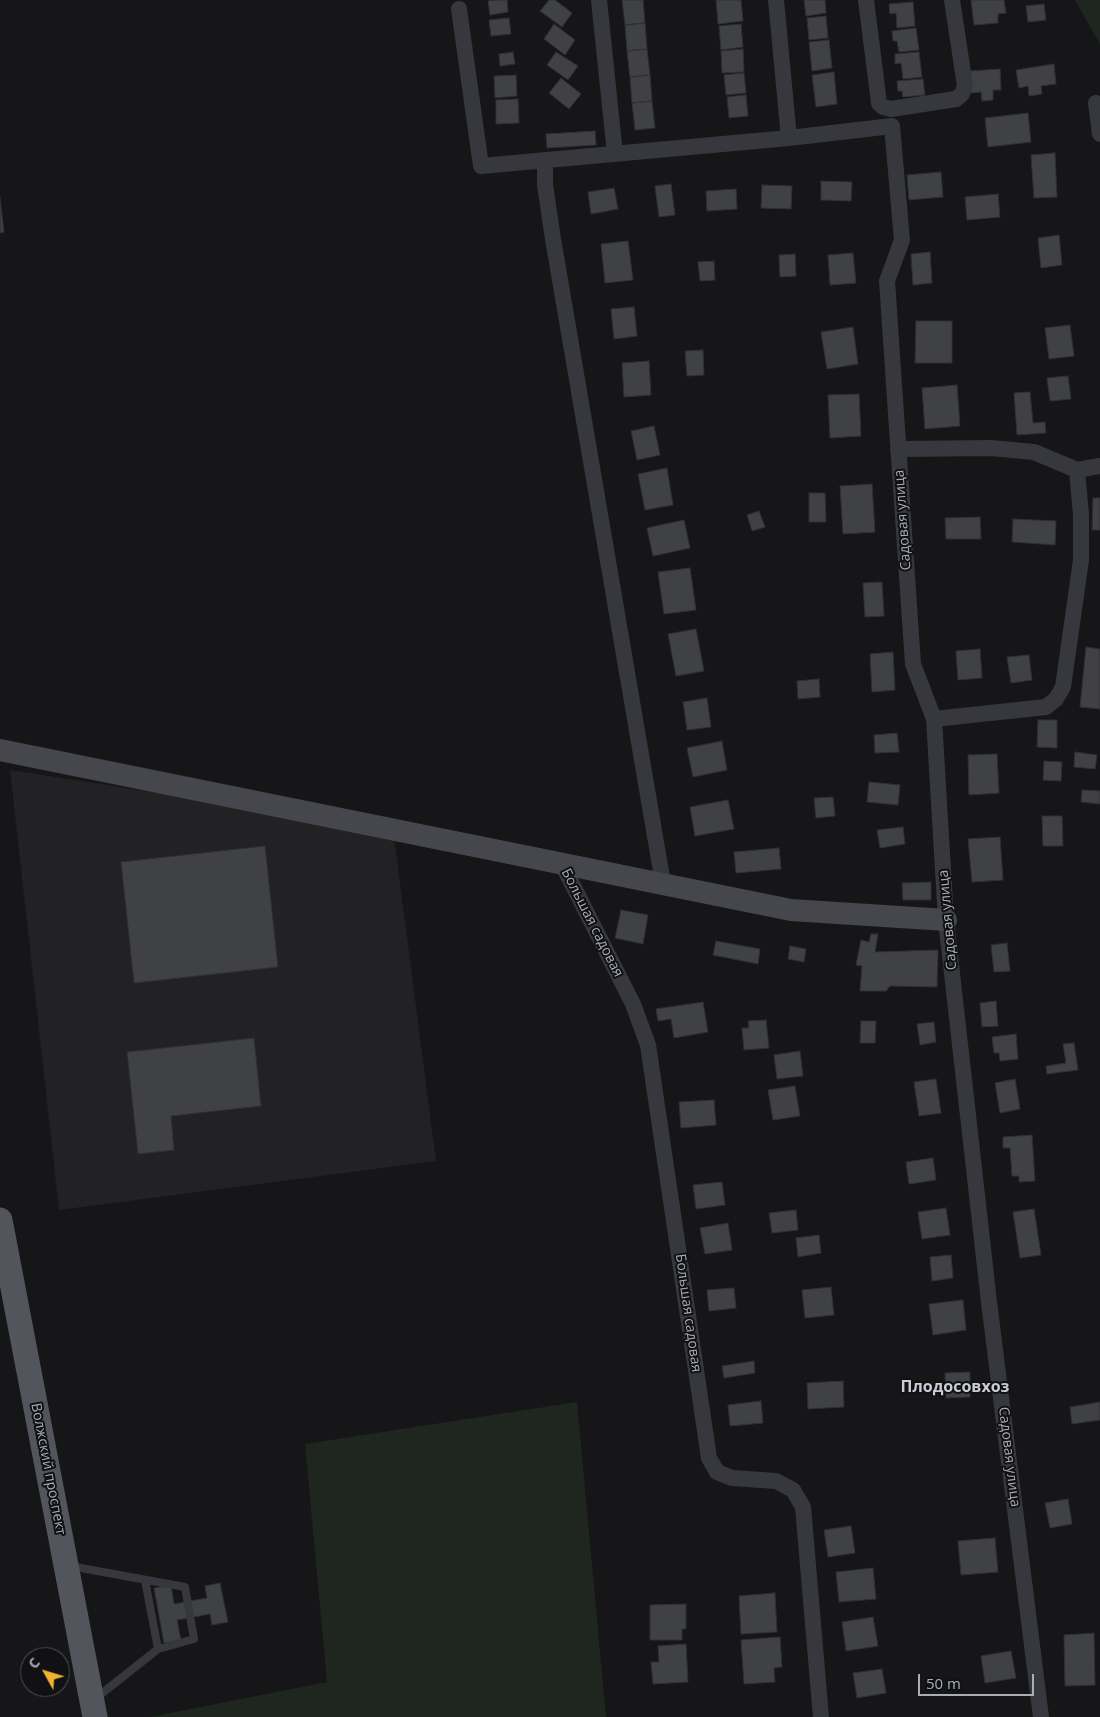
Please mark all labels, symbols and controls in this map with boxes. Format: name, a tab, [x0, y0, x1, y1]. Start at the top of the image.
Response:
street label: Садовая улица	[891, 469, 915, 571]
street label: Большая садовая	[557, 866, 627, 980]
street label: Садовая улица	[935, 869, 961, 971]
street label: Большая садовая	[671, 1253, 705, 1373]
district label: Плодосовхоз	[901, 1377, 1009, 1397]
street label: Волжский проспект	[27, 1402, 69, 1536]
street label: Садовая улица	[995, 1406, 1023, 1508]
north arrow	[20, 1647, 70, 1697]
text: С	[24, 1653, 44, 1672]
scale bar	[920, 1664, 1036, 1696]
text: 50 m	[926, 1673, 961, 1693]

